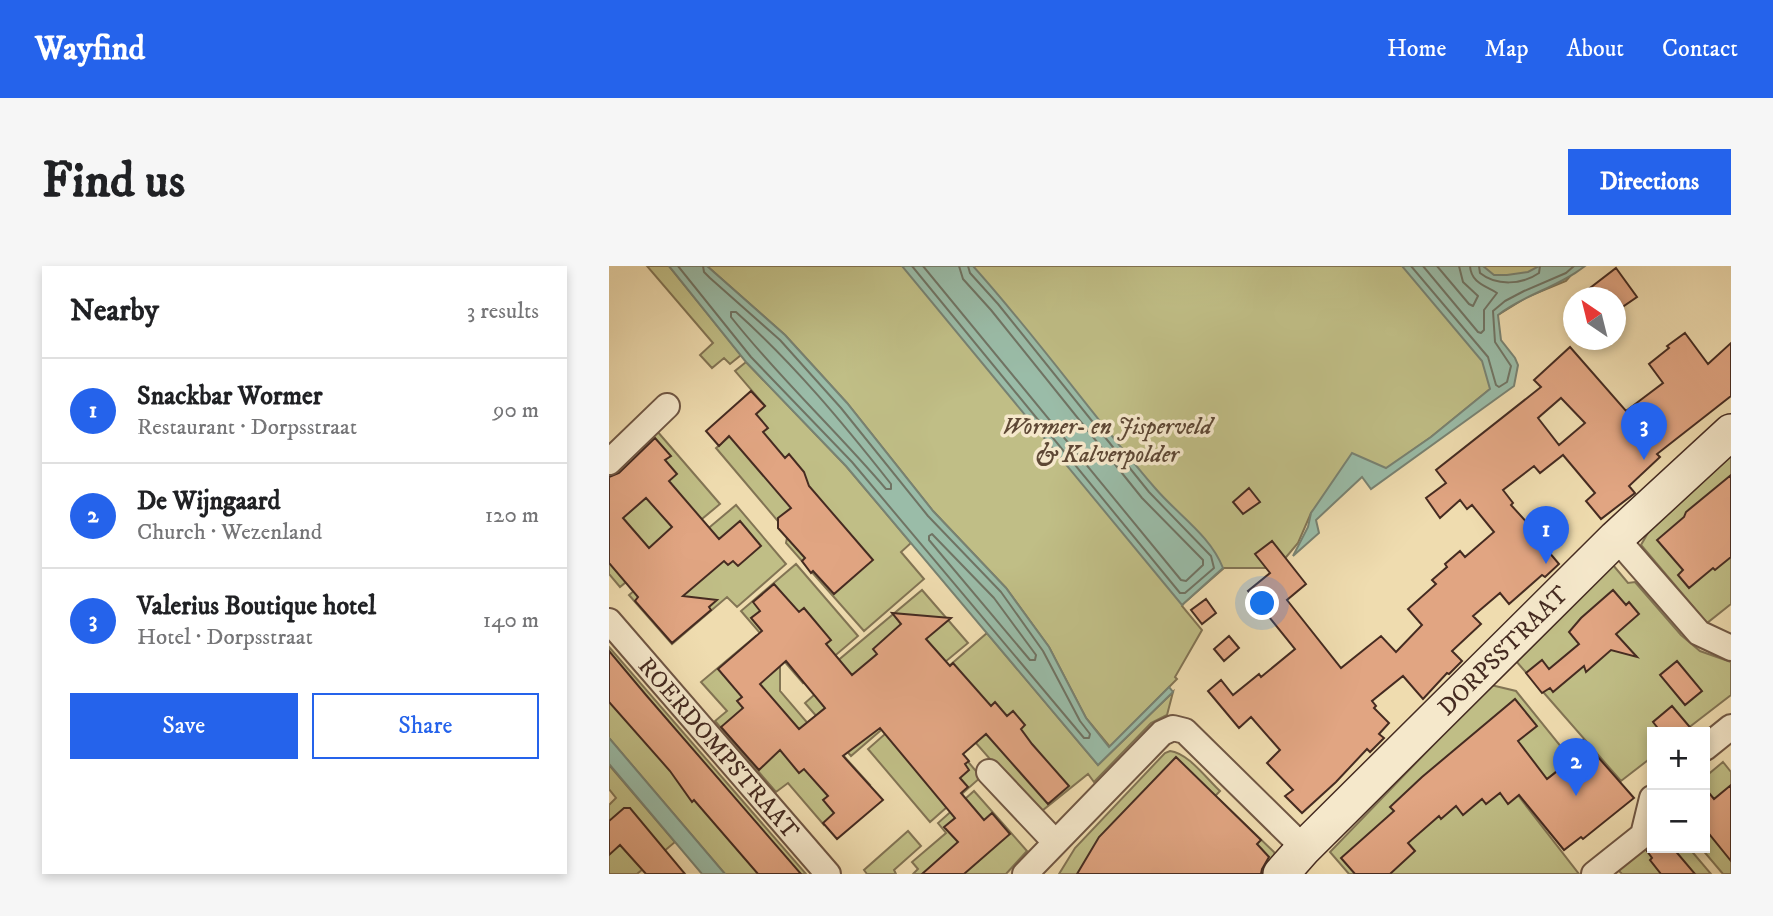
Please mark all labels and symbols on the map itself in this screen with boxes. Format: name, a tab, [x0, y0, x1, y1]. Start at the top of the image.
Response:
north arrow	[1563, 287, 1626, 350]
pin: 3	[1621, 402, 1667, 460]
park label: Wormer- en Jisperveld & Kalverpolder	[1002, 412, 1215, 470]
pin: 1	[1523, 506, 1569, 564]
street label: DORPSSTRAAT	[1432, 580, 1575, 722]
your location	[1245, 586, 1279, 620]
street label: ROERDOMPSTRAAT	[631, 652, 805, 846]
pin: 2	[1553, 738, 1599, 796]

